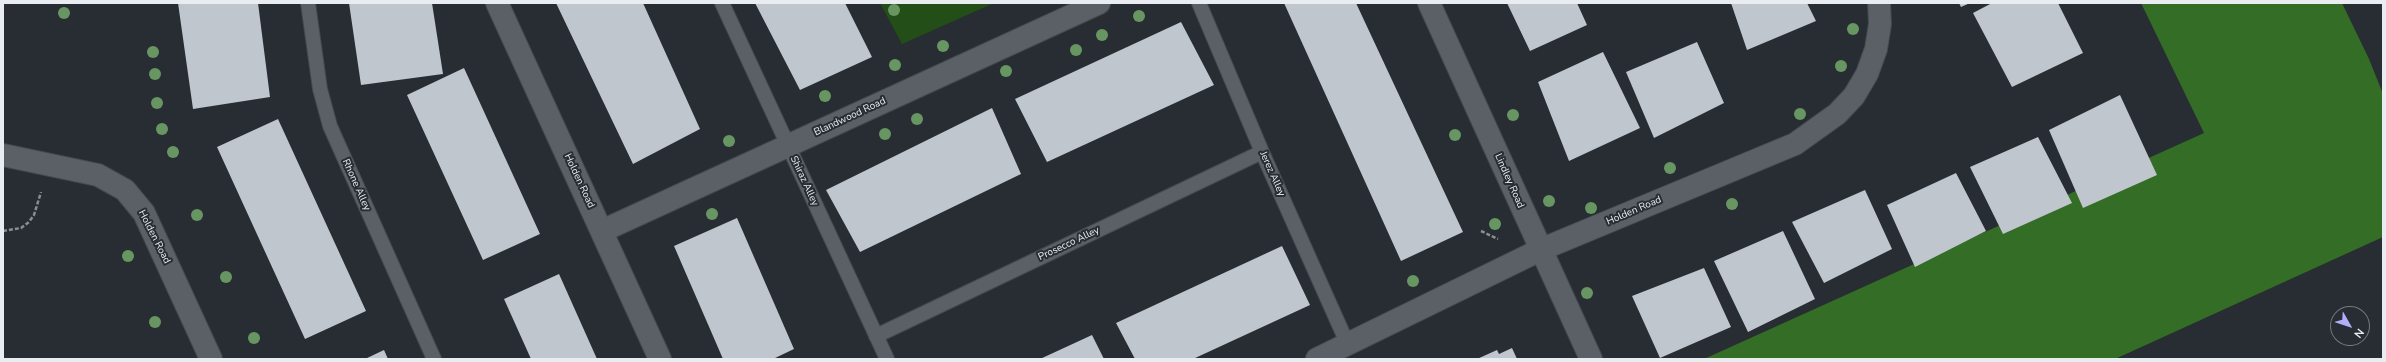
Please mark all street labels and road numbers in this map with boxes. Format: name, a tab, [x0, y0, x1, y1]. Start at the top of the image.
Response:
street label: Blandwood Road	[812, 95, 888, 139]
street label: Jerez Alley	[1257, 150, 1287, 198]
street label: Holden Road	[561, 152, 597, 210]
street label: Lindley Road	[1492, 152, 1526, 210]
street label: Shiraz Alley	[787, 154, 821, 208]
street label: Rhone Alley	[339, 157, 373, 213]
street label: Holden Road	[1605, 194, 1663, 228]
street label: Holden Road	[135, 208, 173, 266]
street label: Prosecco Alley	[1036, 225, 1102, 263]

